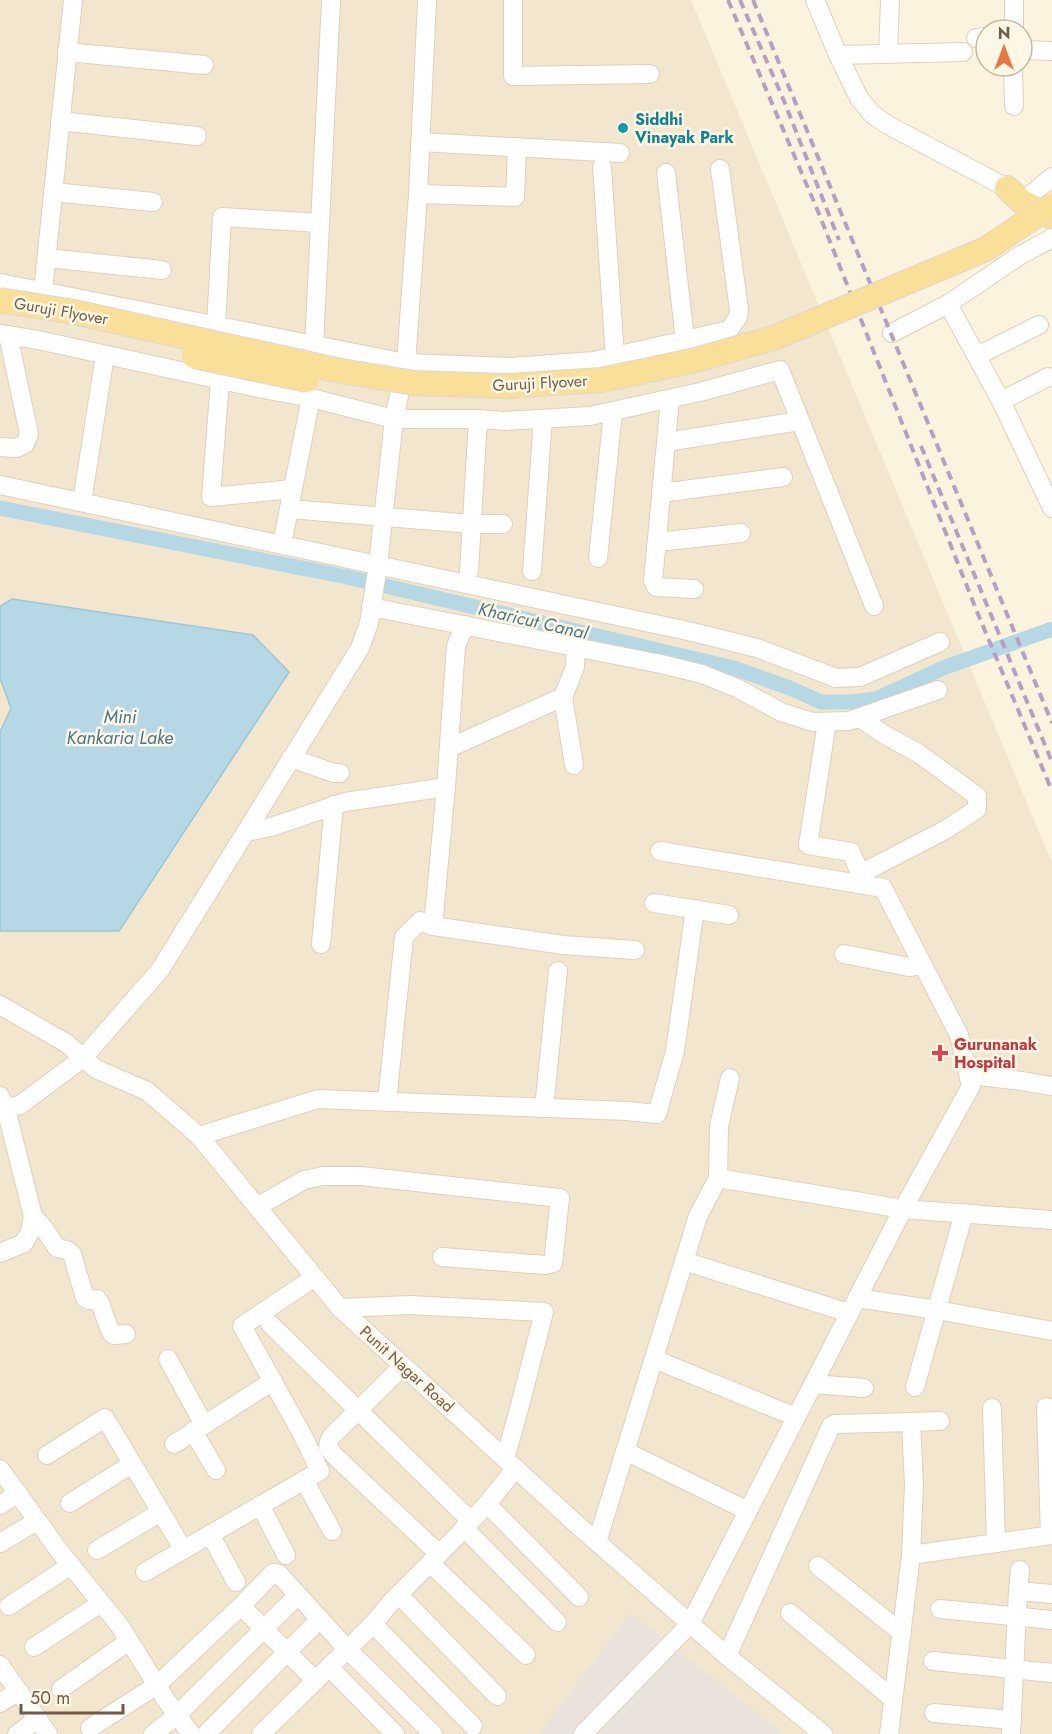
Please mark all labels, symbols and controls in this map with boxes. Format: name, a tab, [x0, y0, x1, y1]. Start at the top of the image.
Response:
north arrow	[974, 18, 1034, 78]
text: N	[998, 22, 1010, 45]
place label: Siddhi Vinayak Park	[634, 108, 735, 149]
marker: Siddhi Vinayak Park	[616, 121, 630, 135]
street label: Guruji Flyover	[12, 291, 110, 331]
street label: Guruji Flyover	[492, 369, 589, 397]
water label: Kharicut Canal	[476, 596, 591, 646]
water label: Mini Kankaria Lake	[67, 704, 173, 751]
place label: Gurunanak Hospital	[954, 1033, 1038, 1074]
marker: Gurunanak Hospital	[931, 1044, 949, 1062]
street label: Punit Nagar Road	[355, 1320, 459, 1418]
scale bar	[21, 1677, 123, 1715]
text: 50 m	[30, 1685, 70, 1711]

